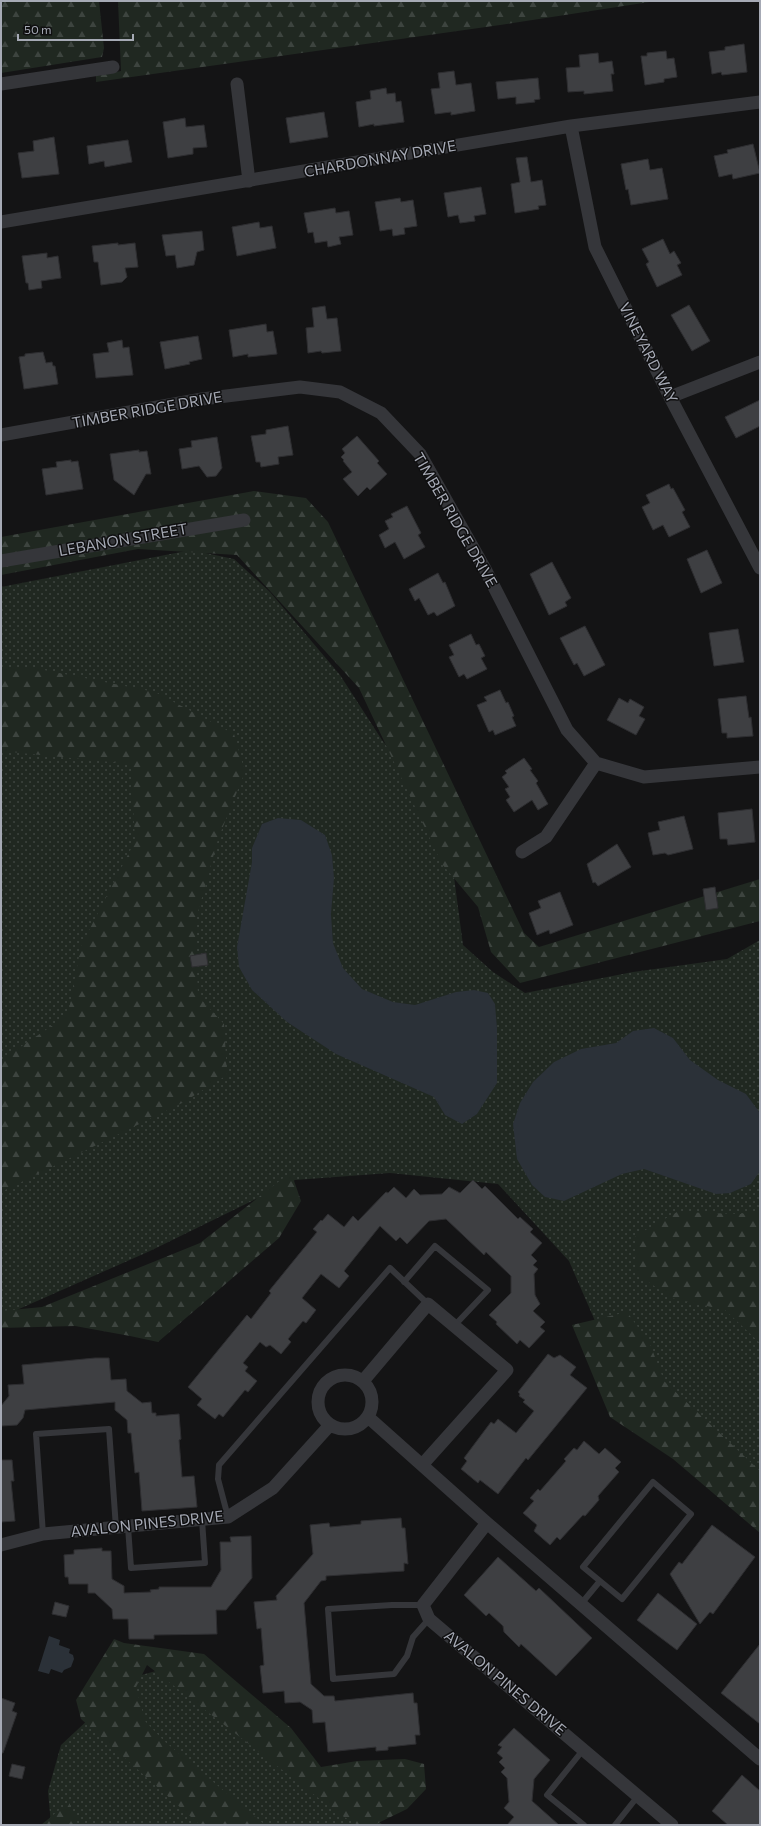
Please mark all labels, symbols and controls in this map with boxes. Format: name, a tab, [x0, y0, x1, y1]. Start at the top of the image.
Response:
scale bar	[18, 16, 133, 42]
text: 50 m	[24, 22, 52, 36]
street label: CHARDONNAY DRIVE	[302, 136, 457, 180]
street label: VINEYARD WAY	[616, 299, 682, 406]
street label: TIMBER RIDGE DRIVE	[70, 387, 223, 431]
street label: TIMBER RIDGE DRIVE	[410, 449, 502, 590]
street label: LEBANON STREET	[57, 519, 189, 559]
street label: AVALON PINES DRIVE	[70, 1506, 224, 1540]
street label: AVALON PINES DRIVE	[441, 1626, 570, 1739]

